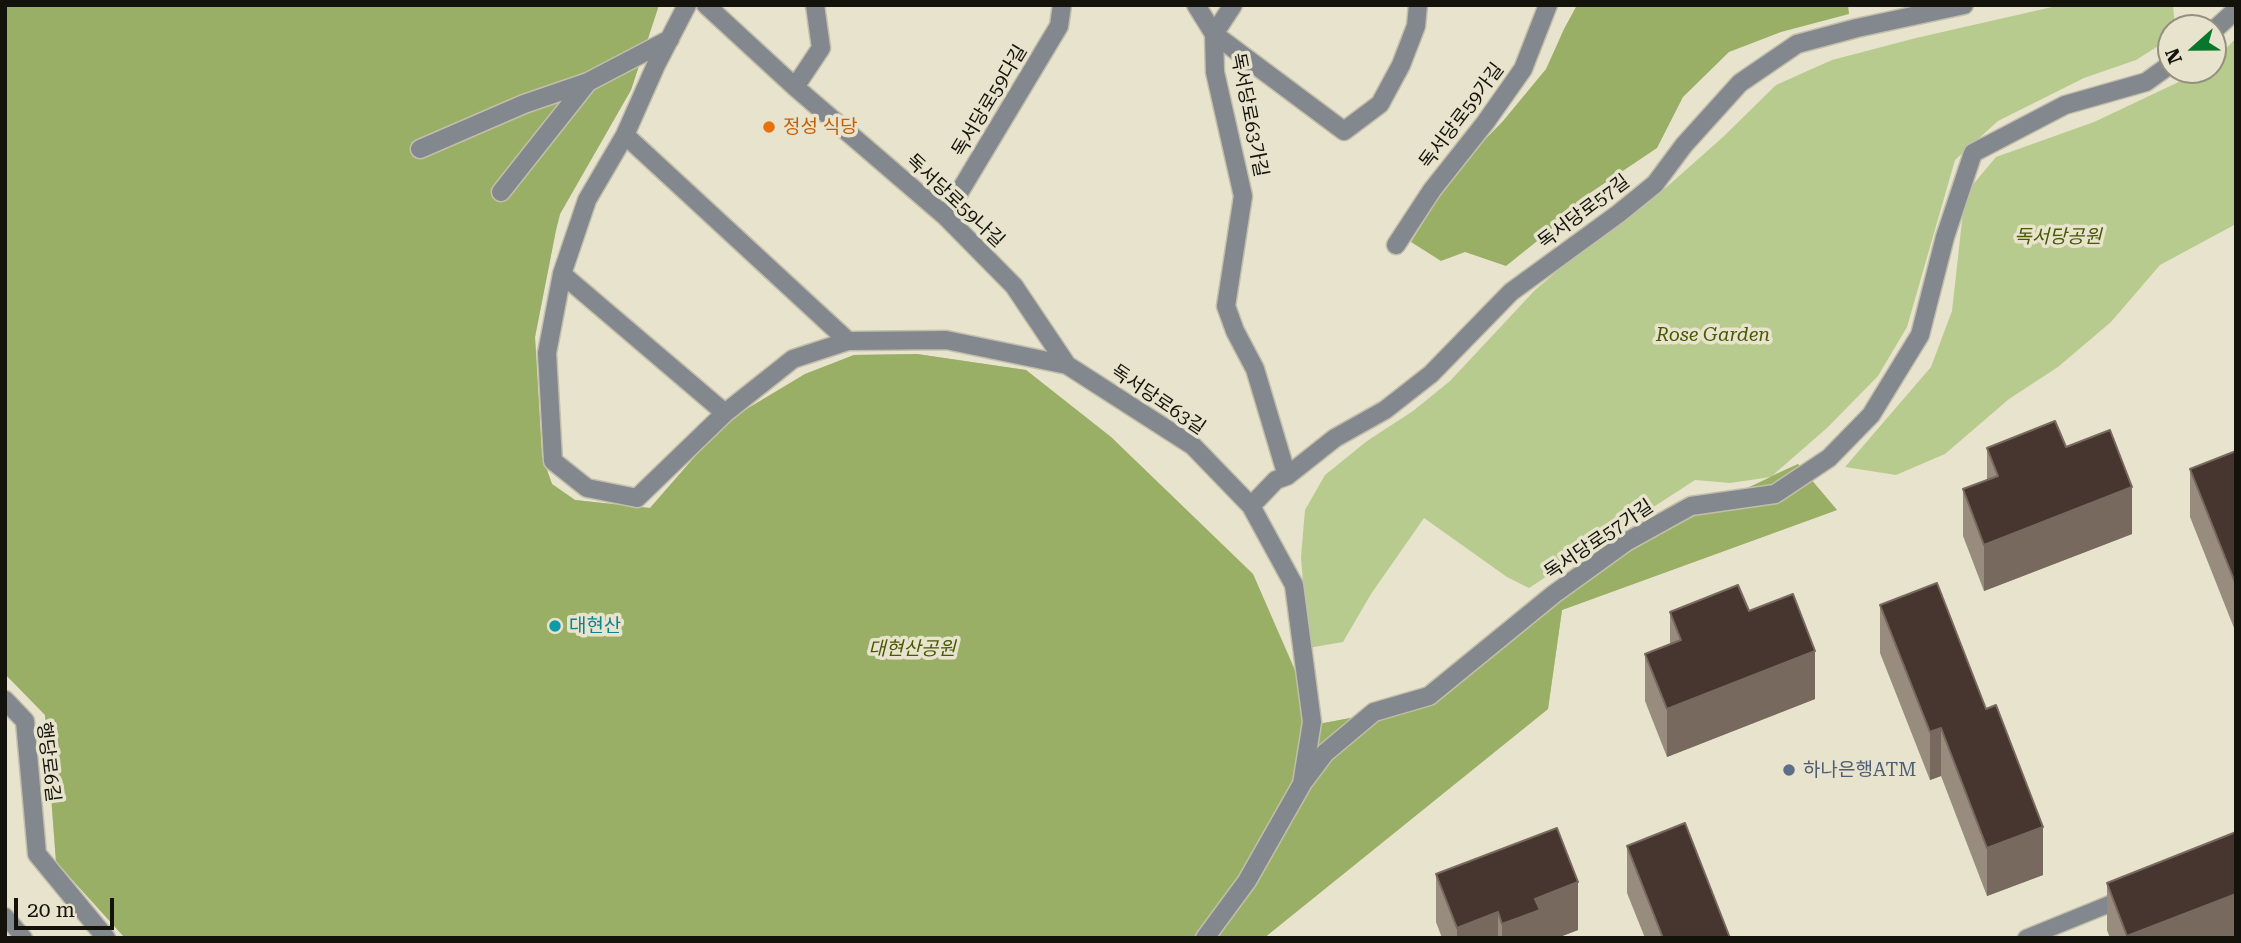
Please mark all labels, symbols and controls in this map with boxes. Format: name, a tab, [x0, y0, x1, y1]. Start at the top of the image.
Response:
north arrow	[2157, 14, 2227, 84]
street label: 독서당로59다길	[948, 41, 1032, 161]
text: N	[2160, 45, 2187, 67]
street label: 독서당로63가길	[1226, 51, 1272, 179]
street label: 독서당로59가길	[1415, 59, 1509, 173]
place label: 정성 식당	[783, 116, 858, 138]
marker: 정성 식당	[761, 119, 777, 135]
street label: 독서당로59나길	[901, 150, 1009, 252]
street label: 독서당로57길	[1534, 170, 1634, 254]
park label: 독서당공원	[2014, 226, 2102, 248]
park label: Rose Garden	[1656, 324, 1770, 346]
street label: 독서당로63길	[1107, 360, 1209, 440]
street label: 독서당로57가길	[1540, 495, 1658, 585]
place label: 대현산	[569, 615, 621, 637]
marker: 대현산	[547, 618, 563, 634]
park label: 대현산공원	[868, 638, 956, 660]
street label: 행당로6길	[32, 721, 64, 803]
place label: 하나은행ATM	[1803, 759, 1916, 781]
marker: 하나은행ATM	[1781, 762, 1797, 778]
scale bar	[18, 884, 117, 928]
text: 20 m	[27, 898, 75, 922]

